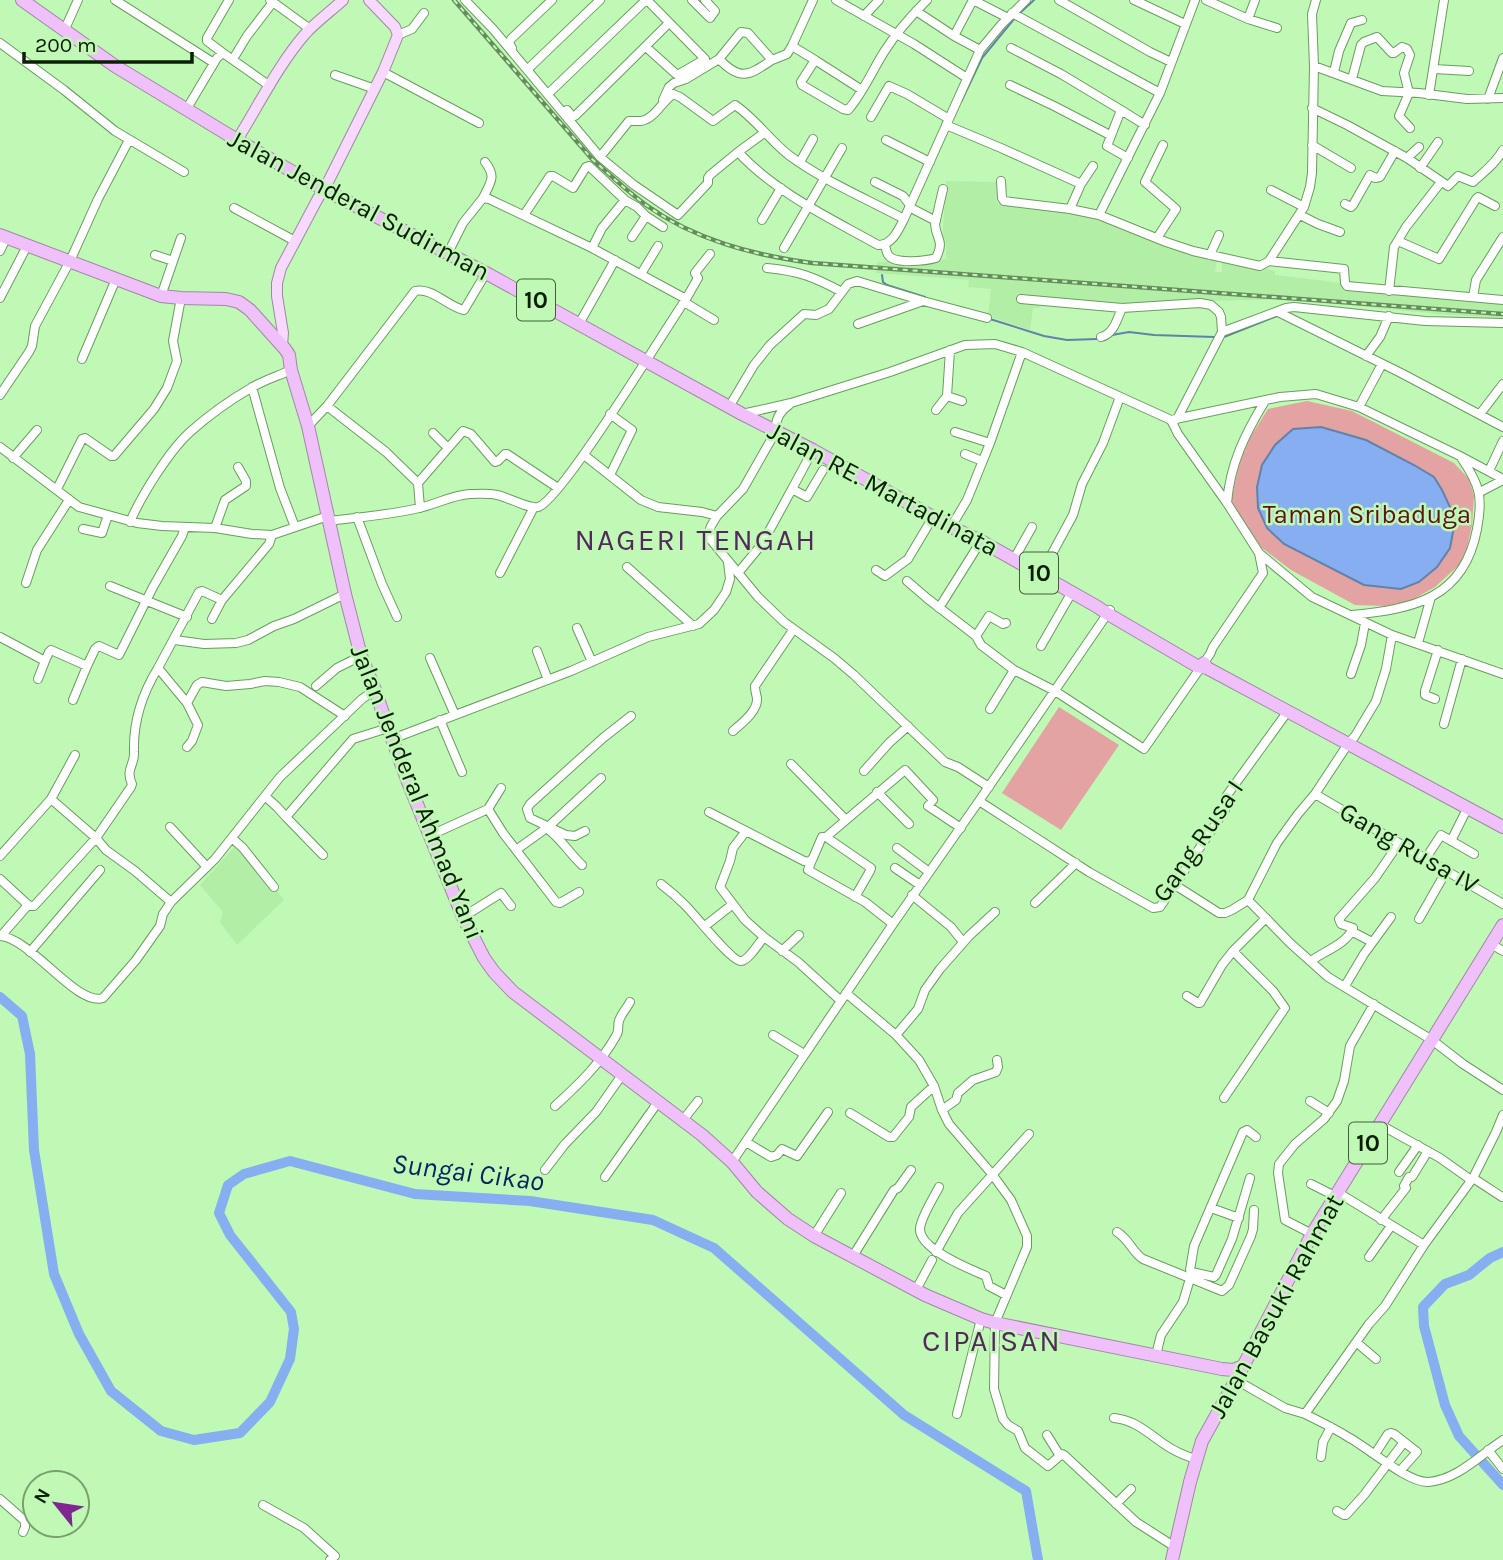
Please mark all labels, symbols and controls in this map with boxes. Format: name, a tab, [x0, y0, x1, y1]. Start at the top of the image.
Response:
scale bar	[24, 21, 192, 65]
text: 200 m	[35, 33, 97, 57]
street label: Jalan Jenderal Sudirman	[223, 123, 495, 287]
road number: 10	[517, 279, 555, 320]
street label: Jalan RE. Martadinata	[762, 415, 1004, 563]
park label: Taman Sribaduga	[1263, 499, 1471, 530]
district label: NAGERI TENGAH	[575, 522, 817, 558]
road number: 10	[1020, 552, 1058, 594]
street label: Jalan Jenderal Ahmad Yani	[344, 640, 490, 944]
street label: Gang Rusa I	[1146, 774, 1250, 908]
street label: Gang Rusa IV	[1334, 796, 1484, 900]
road number: 10	[1349, 1122, 1387, 1163]
water label: Sungai Cikao	[390, 1146, 546, 1198]
street label: Jalan Basuki Rahmat	[1202, 1189, 1351, 1423]
district label: CIPAISAN	[922, 1323, 1062, 1359]
north arrow	[21, 1469, 91, 1539]
text: N	[29, 1485, 55, 1507]

